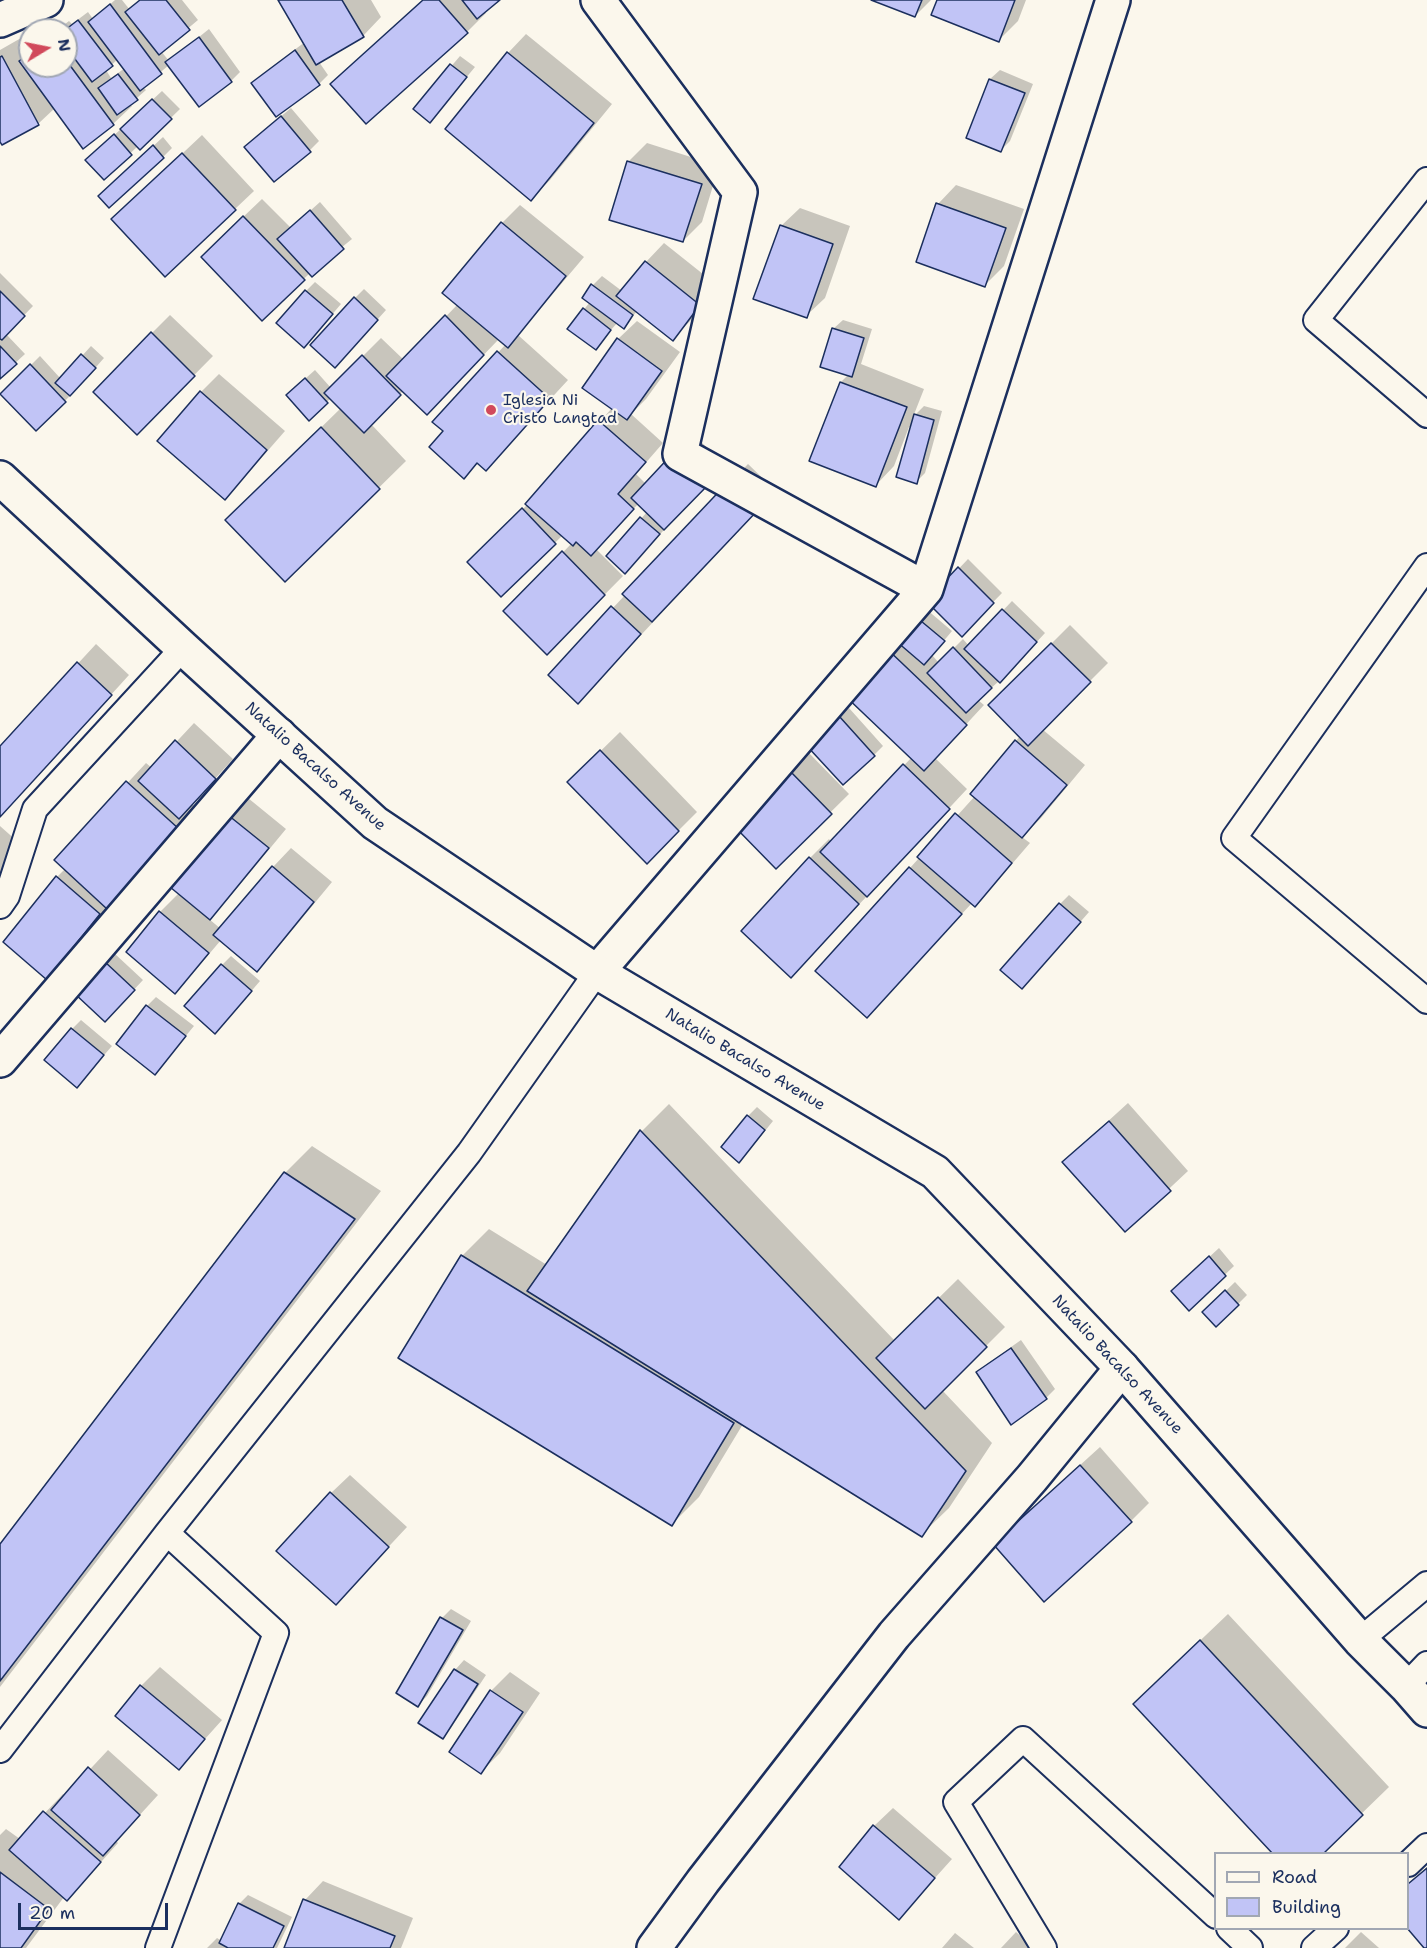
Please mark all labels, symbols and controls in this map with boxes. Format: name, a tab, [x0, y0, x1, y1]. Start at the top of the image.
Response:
north arrow	[18, 18, 78, 78]
text: N	[53, 37, 76, 53]
place label: Iglesia Ni Cristo Langtad	[503, 391, 617, 429]
marker: Iglesia Ni Cristo Langtad	[484, 403, 498, 417]
street label: Natalio Bacalso Avenue	[241, 699, 389, 835]
street label: Natalio Bacalso Avenue	[662, 1005, 828, 1115]
street label: Natalio Bacalso Avenue	[1048, 1291, 1186, 1439]
legend	[1214, 1852, 1409, 1930]
text: Road	[1272, 1865, 1317, 1889]
scale bar	[21, 1891, 171, 1929]
text: Building	[1272, 1895, 1341, 1919]
text: 20 m	[29, 1901, 75, 1925]

